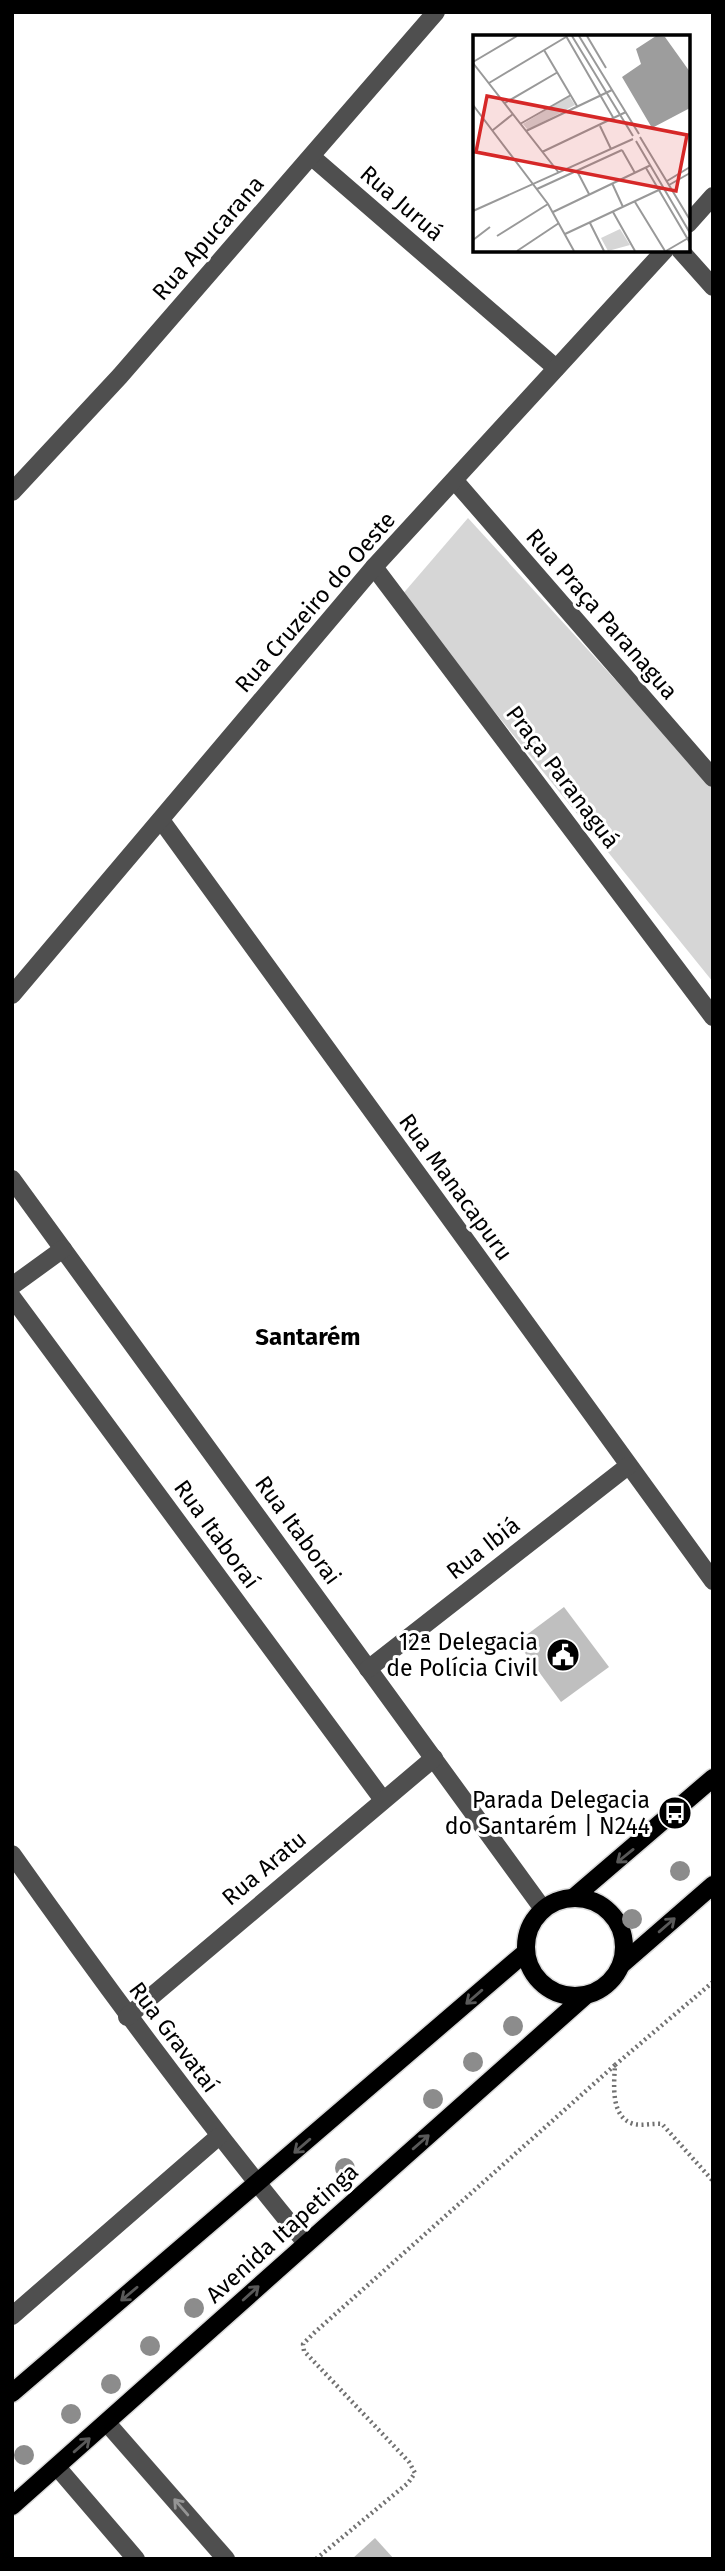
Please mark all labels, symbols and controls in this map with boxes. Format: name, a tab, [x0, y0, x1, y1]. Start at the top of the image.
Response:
inset map	[473, 35, 690, 252]
street label: Rua Juruá	[355, 159, 449, 247]
street label: Rua Apucarana	[146, 170, 270, 306]
street label: Rua Cruzeiro do Oeste	[229, 506, 401, 698]
street label: Rua Praça Paranagua	[520, 523, 684, 705]
street label: Praça Paranaguá	[500, 700, 626, 854]
street label: Rua Manacapuru	[393, 1108, 519, 1266]
district label: Santarém	[255, 1323, 361, 1351]
street label: Rua Itaborai	[249, 1470, 347, 1590]
street label: Rua Itaboraí	[168, 1474, 266, 1594]
street label: Rua Ibiá	[441, 1511, 525, 1585]
place label: 12ª Delegacia de Polícia Civil	[386, 1628, 538, 1682]
public building icon: 12ª Delegacia de Polícia Civil	[544, 1636, 582, 1674]
place label: Parada Delegacia do Santarém | N244	[445, 1786, 650, 1840]
bus stop icon: Parada Delegacia do Santarém | N244	[656, 1794, 694, 1832]
street label: Rua Aratu	[216, 1825, 312, 1911]
one-way arrow	[616, 1848, 634, 1864]
one-way arrow	[658, 1917, 676, 1933]
street label: Rua Gravataí	[123, 1976, 225, 2098]
one-way arrow	[466, 1989, 484, 2005]
one-way arrow	[412, 2134, 430, 2150]
one-way arrow	[294, 2138, 312, 2154]
street label: Avenida Itapetinga	[200, 2157, 364, 2309]
one-way arrow	[242, 2285, 260, 2301]
one-way arrow	[121, 2286, 139, 2302]
one-way arrow	[73, 2437, 91, 2453]
one-way arrow	[173, 2499, 189, 2517]

